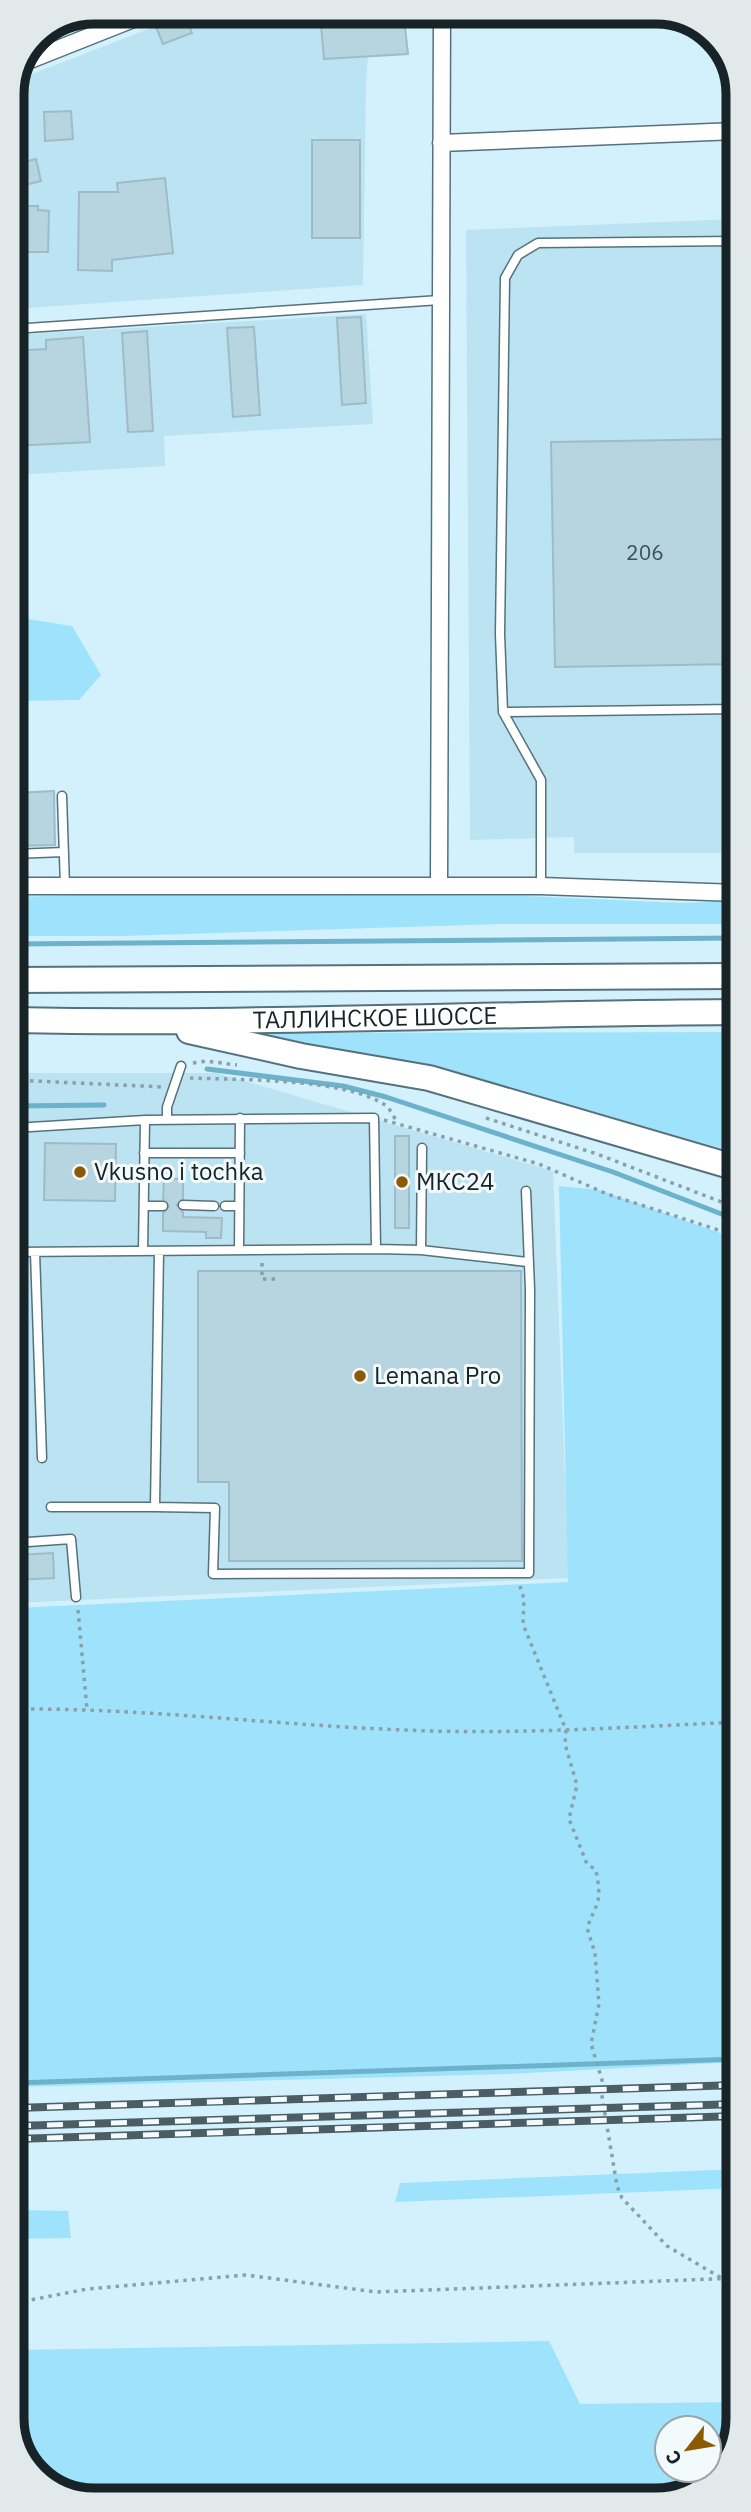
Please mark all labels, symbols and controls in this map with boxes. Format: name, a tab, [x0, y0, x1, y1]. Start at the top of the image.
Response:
house number: 206	[626, 538, 664, 566]
street label: ТАЛЛИНСКОЕ ШОССЕ	[252, 999, 498, 1035]
place label: Vkusno i tochka	[94, 1155, 264, 1187]
marker: Vkusno i tochka	[72, 1164, 88, 1180]
place label: МКС24	[416, 1165, 494, 1197]
marker: МКС24	[394, 1174, 410, 1190]
place label: Lemana Pro	[374, 1359, 501, 1391]
marker: Lemana Pro	[352, 1368, 368, 1384]
north arrow	[653, 2414, 723, 2484]
text: С	[660, 2446, 687, 2469]

